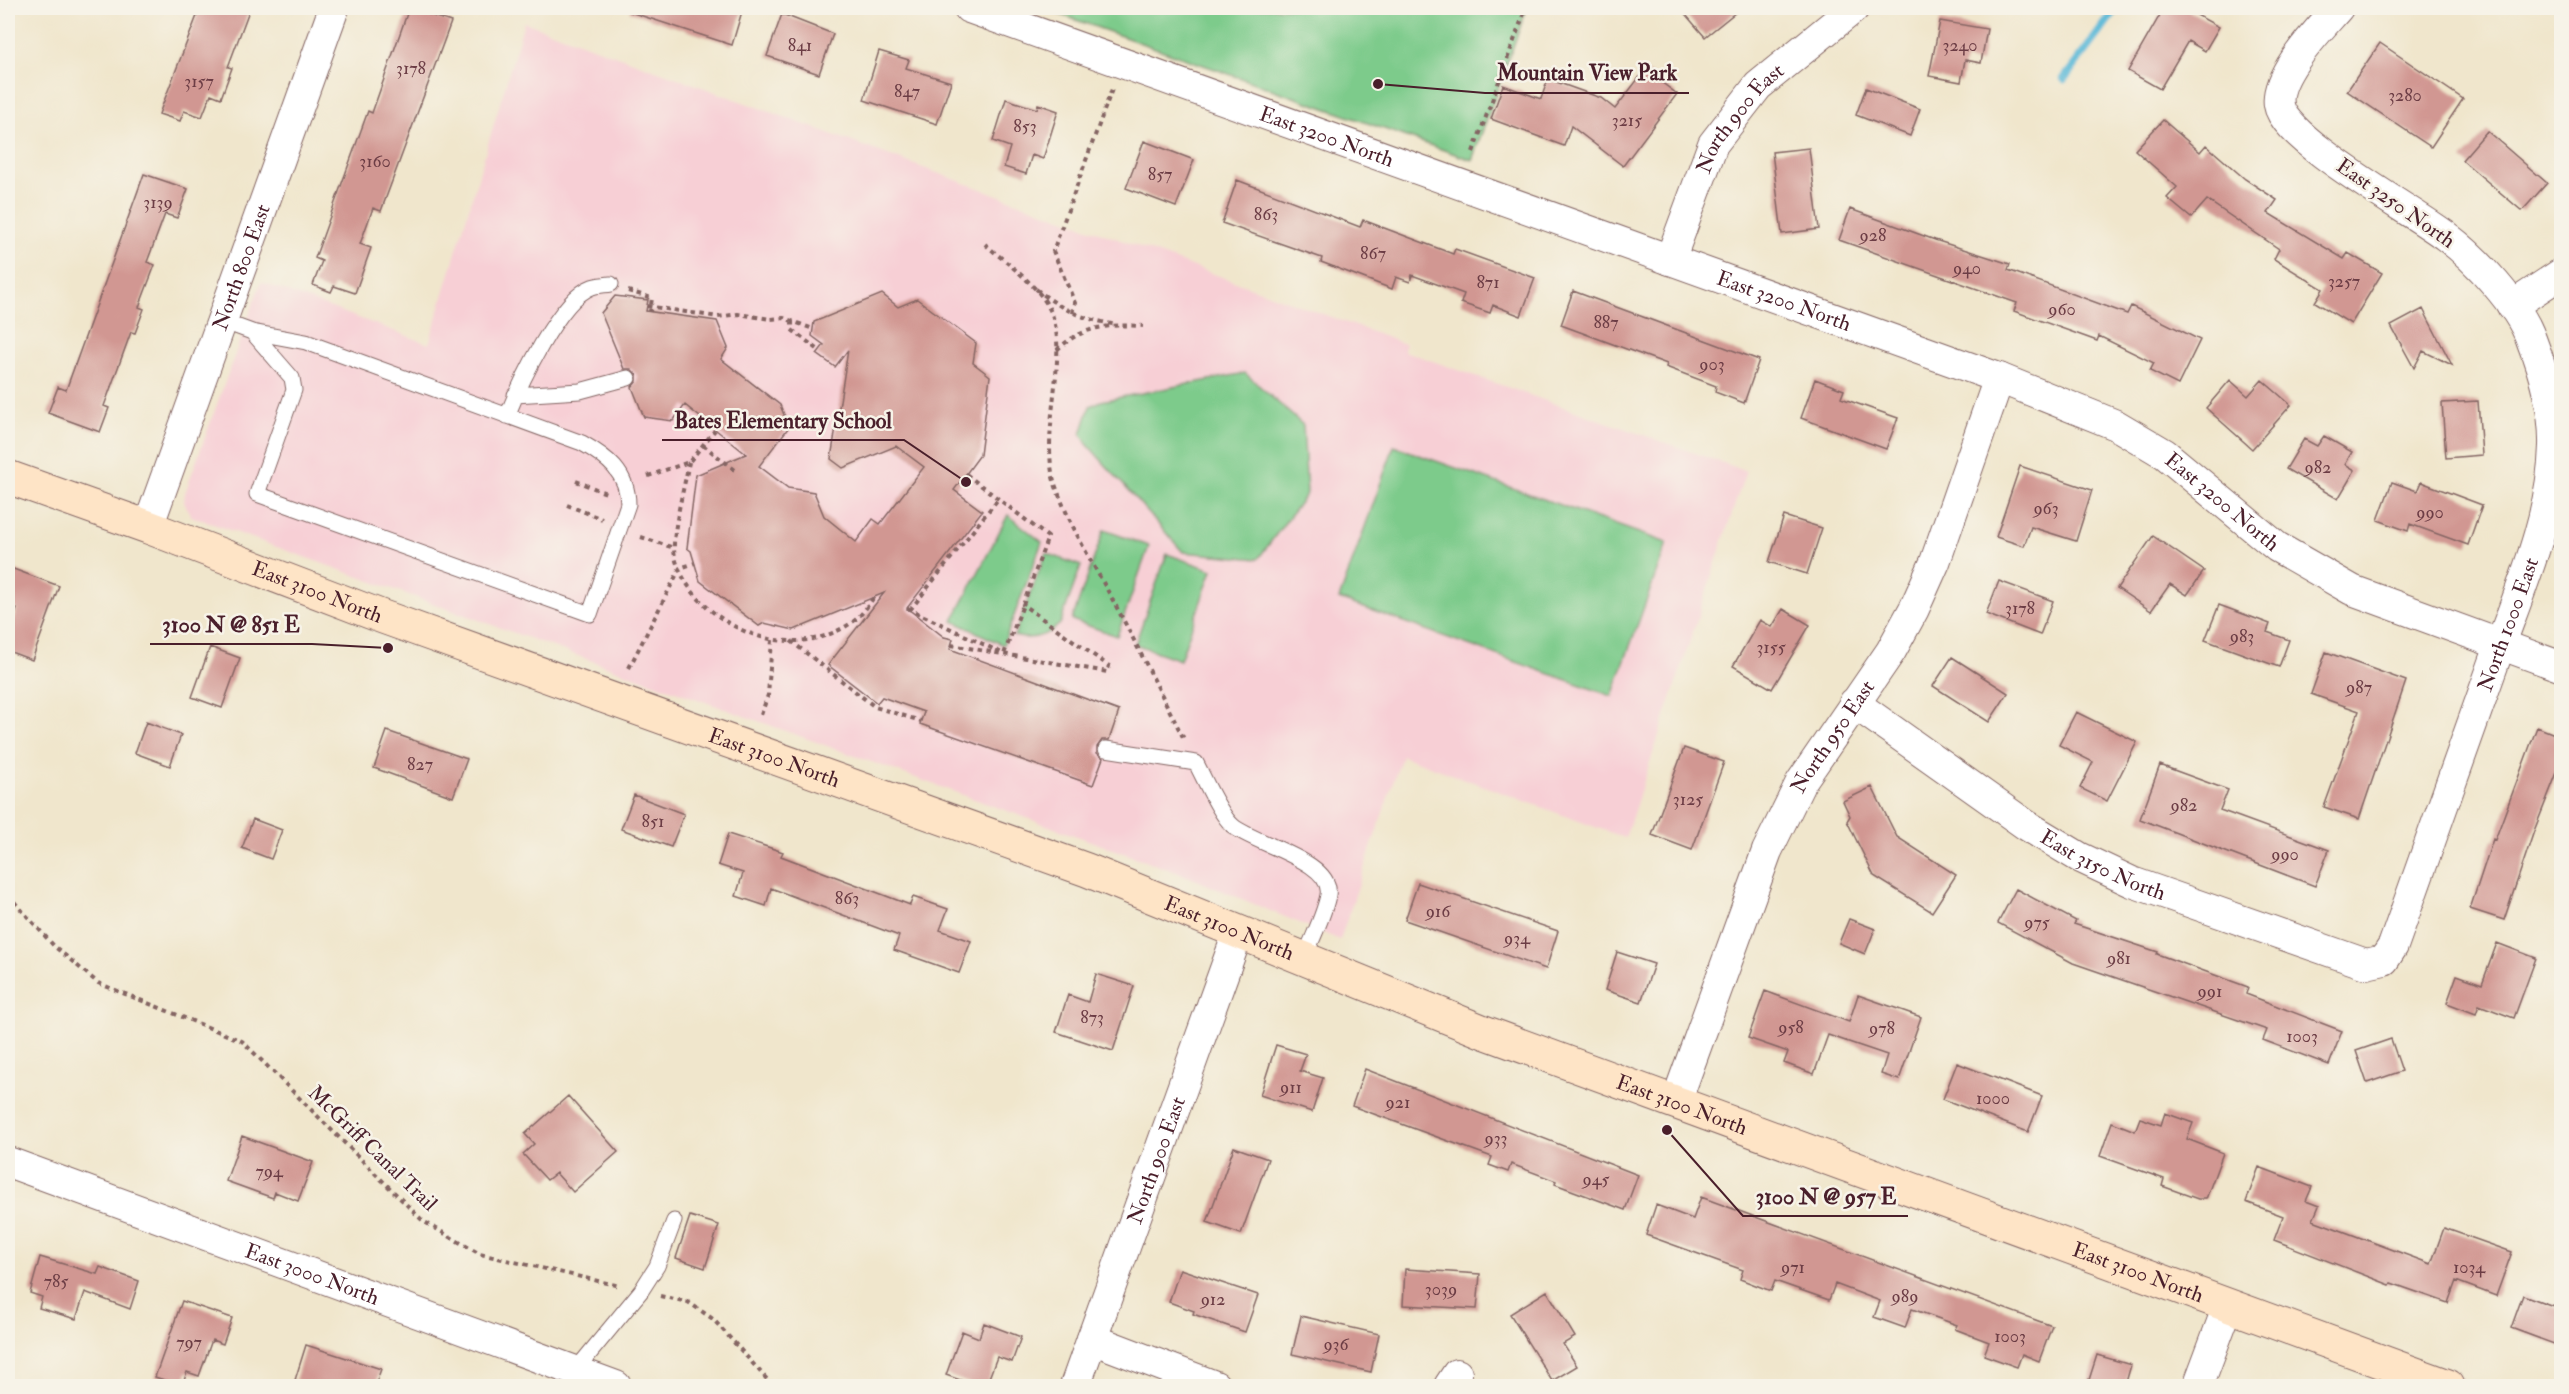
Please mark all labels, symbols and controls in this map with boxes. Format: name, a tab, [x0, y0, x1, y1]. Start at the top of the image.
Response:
house number: 841	[788, 34, 812, 57]
house number: 3240	[1943, 34, 1977, 57]
callout: Mountain View Park	[1485, 53, 1689, 93]
house number: 3178	[396, 57, 426, 80]
street label: North 900 East	[1690, 57, 1790, 177]
text: Mountain View Park	[1496, 59, 1678, 87]
house number: 3157	[184, 70, 214, 93]
house number: 847	[894, 80, 920, 103]
house number: 3280	[2388, 84, 2422, 107]
street label: East 3200 North	[1256, 100, 1397, 173]
house number: 3215	[1612, 109, 1642, 132]
house number: 853	[1013, 115, 1037, 138]
house number: 3160	[359, 150, 391, 173]
street label: East 3250 North	[2331, 152, 2460, 254]
house number: 857	[1148, 163, 1172, 186]
house number: 3139	[143, 191, 173, 214]
street label: North 800 East	[207, 200, 277, 334]
house number: 863	[1254, 203, 1278, 226]
house number: 928	[1858, 224, 1886, 247]
house number: 867	[1360, 242, 1386, 265]
house number: 940	[1951, 257, 1981, 280]
street label: East 3200 North	[1713, 265, 1855, 338]
house number: 3257	[2328, 270, 2360, 293]
house number: 871	[1476, 271, 1500, 294]
house number: 960	[2046, 298, 2076, 321]
house number: 887	[1593, 311, 1619, 334]
house number: 903	[1697, 353, 1725, 376]
callout: Bates Elementary School	[662, 400, 904, 440]
text: Bates Elementary School	[674, 407, 892, 436]
street label: East 3200 North	[2159, 447, 2285, 557]
house number: 982	[2303, 456, 2331, 479]
house number: 963	[2031, 497, 2059, 520]
house number: 990	[2414, 501, 2444, 524]
street label: North 1000 East	[2472, 554, 2545, 695]
street label: East 3100 North	[248, 555, 386, 630]
house number: 3178	[2005, 597, 2035, 620]
callout: 3100 N @ 851 E	[150, 604, 312, 644]
text: 3100 N @ 851 E	[162, 611, 300, 639]
house number: 983	[2228, 625, 2254, 648]
house number: 3155	[1756, 636, 1786, 659]
street label: North 950 East	[1785, 675, 1881, 798]
house number: 987	[2344, 676, 2372, 699]
street label: East 3100 North	[705, 722, 843, 794]
house number: 827	[407, 753, 433, 776]
house number: 3125	[1673, 788, 1703, 811]
house number: 982	[2169, 794, 2197, 817]
house number: 851	[642, 810, 664, 833]
street label: East 3150 North	[2035, 824, 2169, 907]
house number: 990	[2269, 843, 2299, 866]
house number: 863	[835, 887, 859, 910]
street label: East 3100 North	[1160, 890, 1298, 967]
house number: 916	[1424, 900, 1451, 923]
house number: 975	[2022, 911, 2050, 934]
house number: 934	[1502, 927, 1531, 950]
house number: 981	[2105, 947, 2131, 970]
house number: 991	[2196, 980, 2222, 1003]
house number: 873	[1080, 1006, 1104, 1029]
house number: 958	[1776, 1016, 1804, 1039]
house number: 978	[1867, 1017, 1895, 1040]
house number: 1003	[2286, 1025, 2318, 1048]
street label: East 3100 North	[1612, 1069, 1751, 1142]
house number: 911	[1278, 1076, 1302, 1099]
street label: McGriff Canal Trail	[302, 1080, 444, 1217]
house number: 1000	[1976, 1087, 2010, 1110]
house number: 921	[1384, 1091, 1410, 1114]
street label: North 900 East	[1122, 1093, 1192, 1228]
house number: 933	[1482, 1127, 1508, 1150]
house number: 794	[255, 1160, 284, 1183]
house number: 945	[1581, 1168, 1610, 1191]
callout: 3100 N @ 957 E	[1743, 1176, 1908, 1216]
text: 3100 N @ 957 E	[1756, 1183, 1896, 1211]
street label: East 3100 North	[2069, 1236, 2207, 1309]
street label: East 3000 North	[241, 1237, 383, 1312]
house number: 971	[1779, 1256, 1805, 1279]
house number: 1034	[2453, 1256, 2486, 1279]
house number: 785	[44, 1270, 68, 1293]
house number: 3039	[1425, 1278, 1457, 1301]
house number: 989	[1890, 1285, 1918, 1308]
house number: 912	[1199, 1288, 1225, 1311]
house number: 1003	[1994, 1325, 2026, 1348]
house number: 797	[176, 1331, 202, 1354]
house number: 936	[1321, 1333, 1350, 1356]

